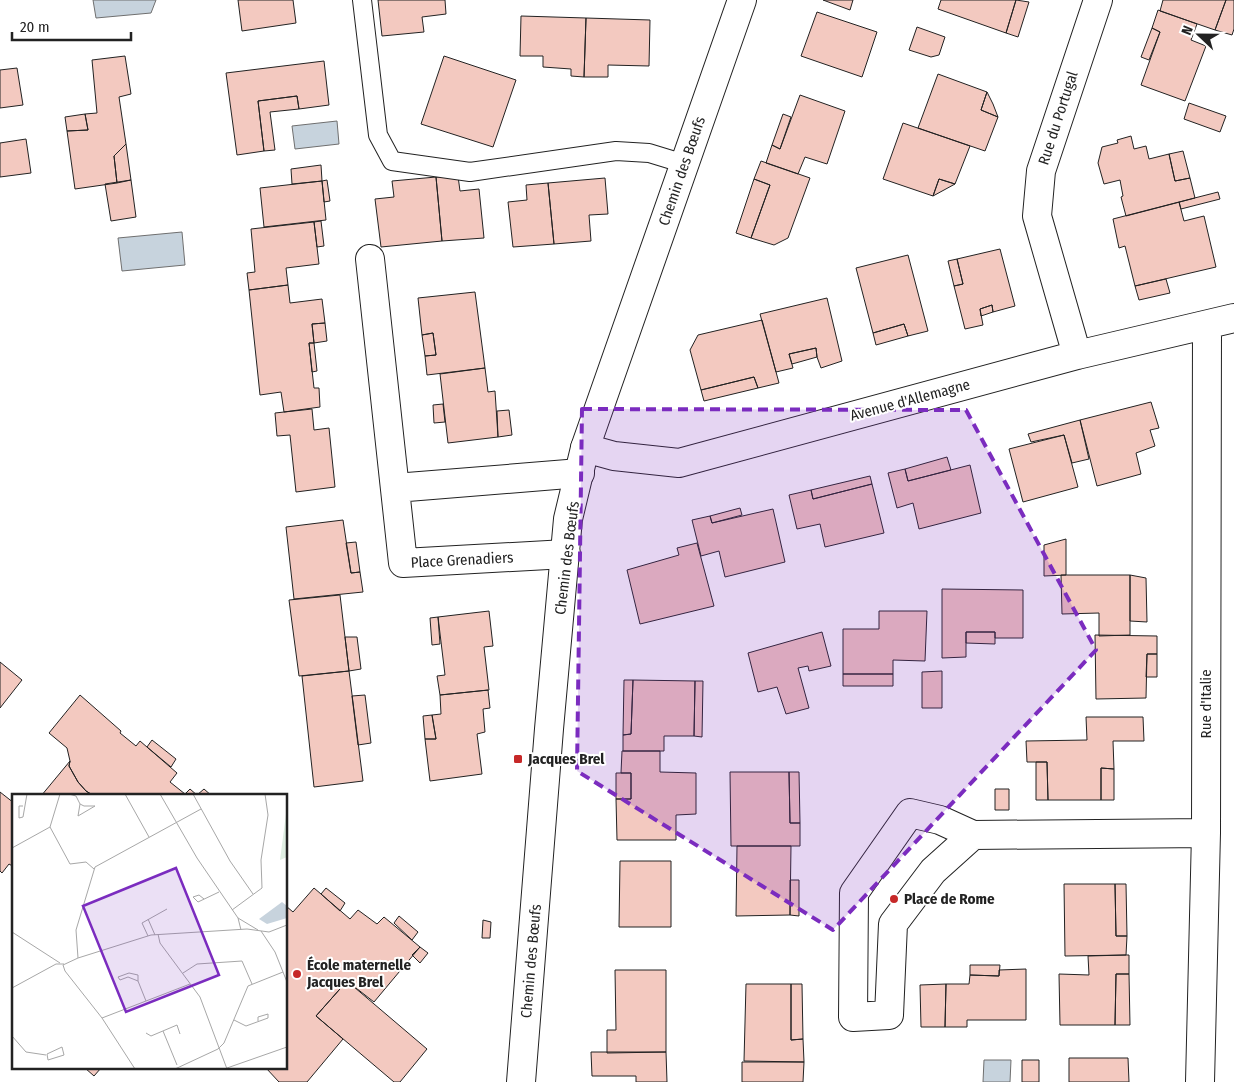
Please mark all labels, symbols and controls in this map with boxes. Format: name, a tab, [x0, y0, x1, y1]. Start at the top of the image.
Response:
scale bar	[12, 10, 131, 42]
north arrow	[1174, 10, 1224, 60]
text: 20 m	[20, 18, 50, 36]
text: N	[1178, 23, 1197, 37]
street label: Rue du Portugal	[1034, 69, 1082, 167]
street label: Chemin des Bœufs	[655, 114, 709, 228]
street label: Avenue d'Allemagne	[848, 375, 972, 425]
street label: Chemin des Bœufs	[551, 500, 583, 616]
street label: Place Grenadiers	[410, 548, 514, 572]
street label: Rue d'Italie	[1197, 669, 1215, 739]
place label: Jacques Brel	[527, 750, 605, 768]
marker: Jacques Brel	[512, 753, 524, 765]
inset map	[12, 794, 288, 1070]
place label: Place de Rome	[904, 890, 995, 908]
marker: Place de Rome	[888, 893, 900, 905]
street label: Chemin des Bœufs	[517, 903, 545, 1019]
place label: École maternelle Jacques Brel	[306, 956, 411, 991]
marker: École maternelle Jacques Brel	[291, 968, 303, 980]

